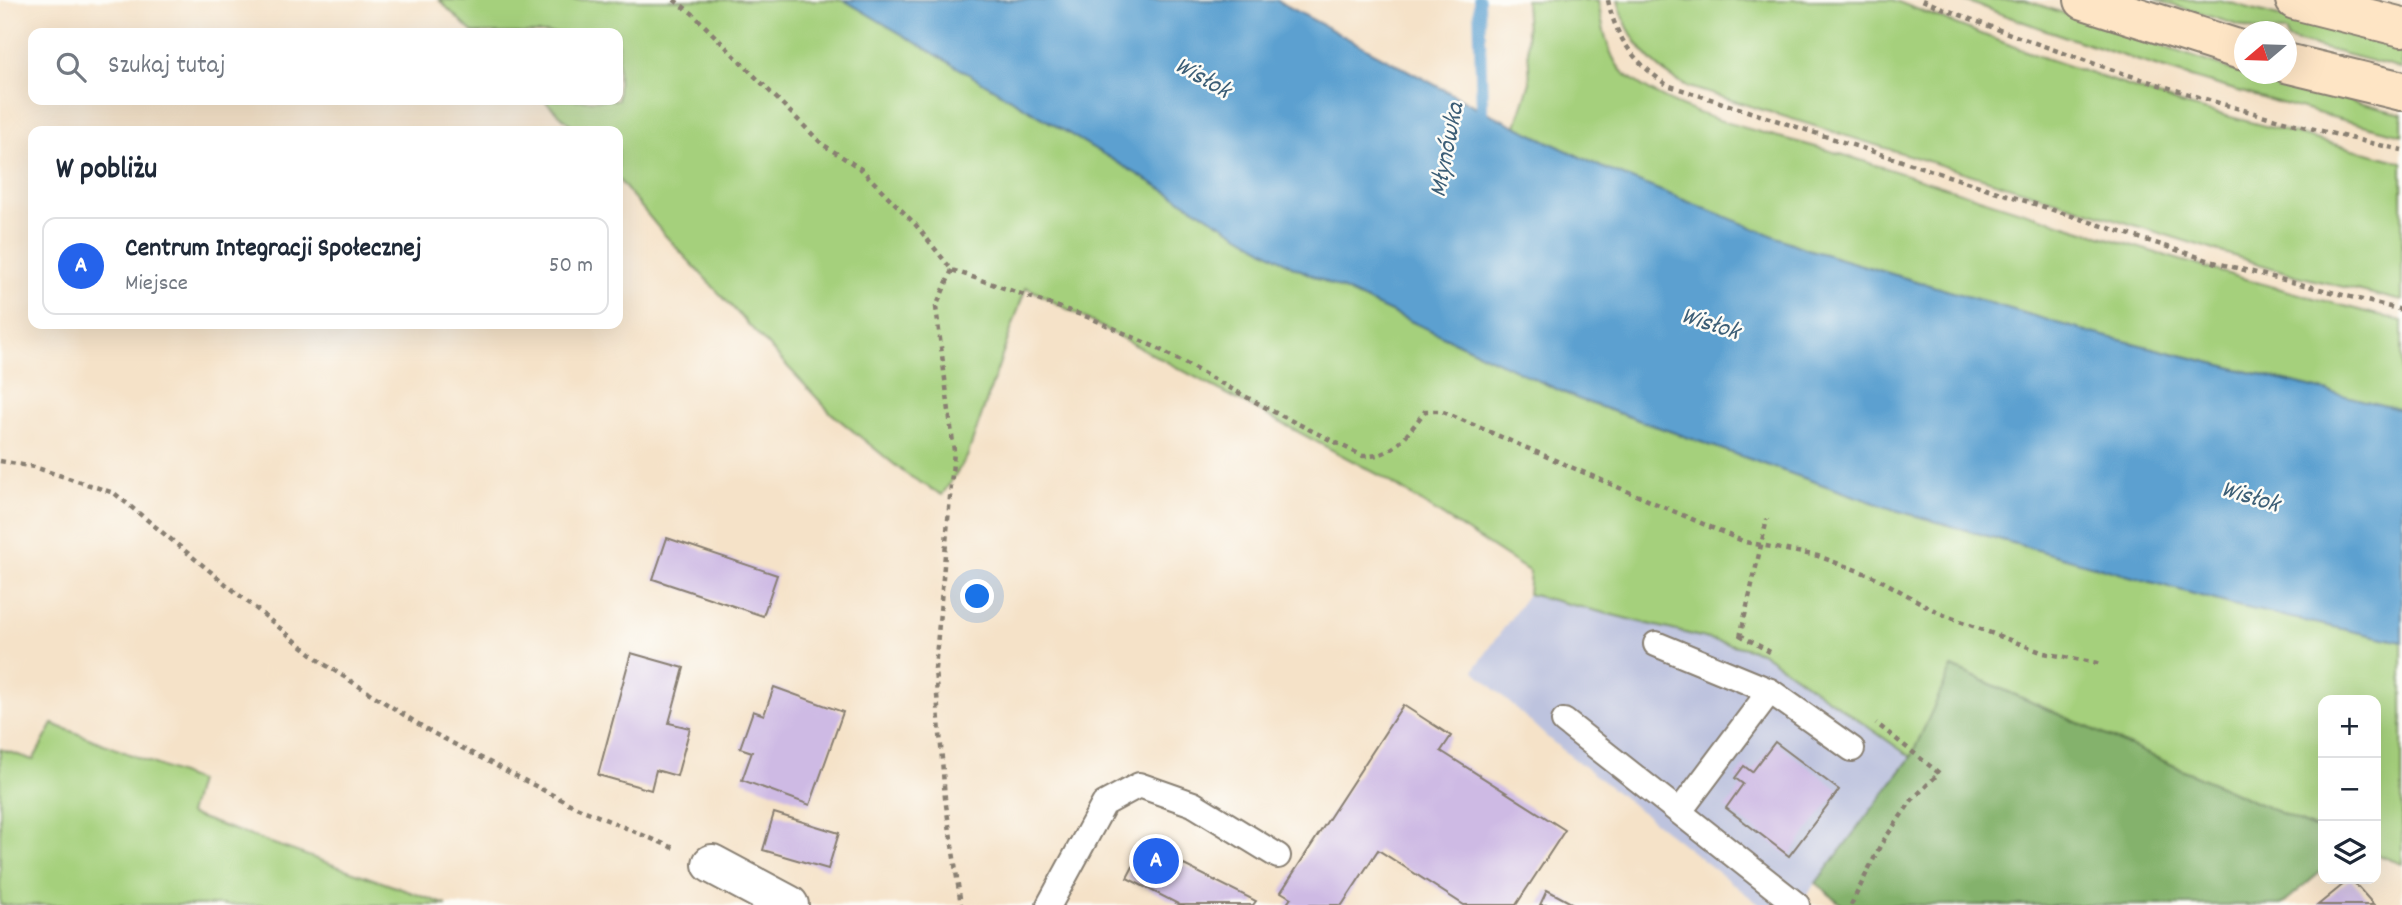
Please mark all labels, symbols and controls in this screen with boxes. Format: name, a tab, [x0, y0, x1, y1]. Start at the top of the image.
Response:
north arrow	[2234, 21, 2297, 84]
search box	[28, 28, 623, 105]
icon: search	[52, 48, 90, 86]
text: Szukaj tutaj	[108, 48, 226, 85]
water label: Wisłok	[1167, 48, 1239, 111]
water label: Młynówka	[1421, 98, 1476, 200]
text: W pobliżu	[56, 150, 157, 193]
text: Centrum Integracji Społecznej	[125, 231, 422, 268]
text: A	[75, 250, 87, 283]
text: 50 m	[549, 250, 593, 283]
text: Miejsce	[125, 268, 188, 301]
water label: Wisłok	[1676, 298, 1746, 353]
water label: Wisłok	[2216, 472, 2286, 525]
your location	[960, 579, 994, 613]
map controls	[2318, 695, 2381, 884]
button: +	[2318, 695, 2381, 758]
button: −	[2318, 758, 2381, 821]
button: layers	[2318, 821, 2381, 884]
pin: A	[1133, 835, 1179, 887]

